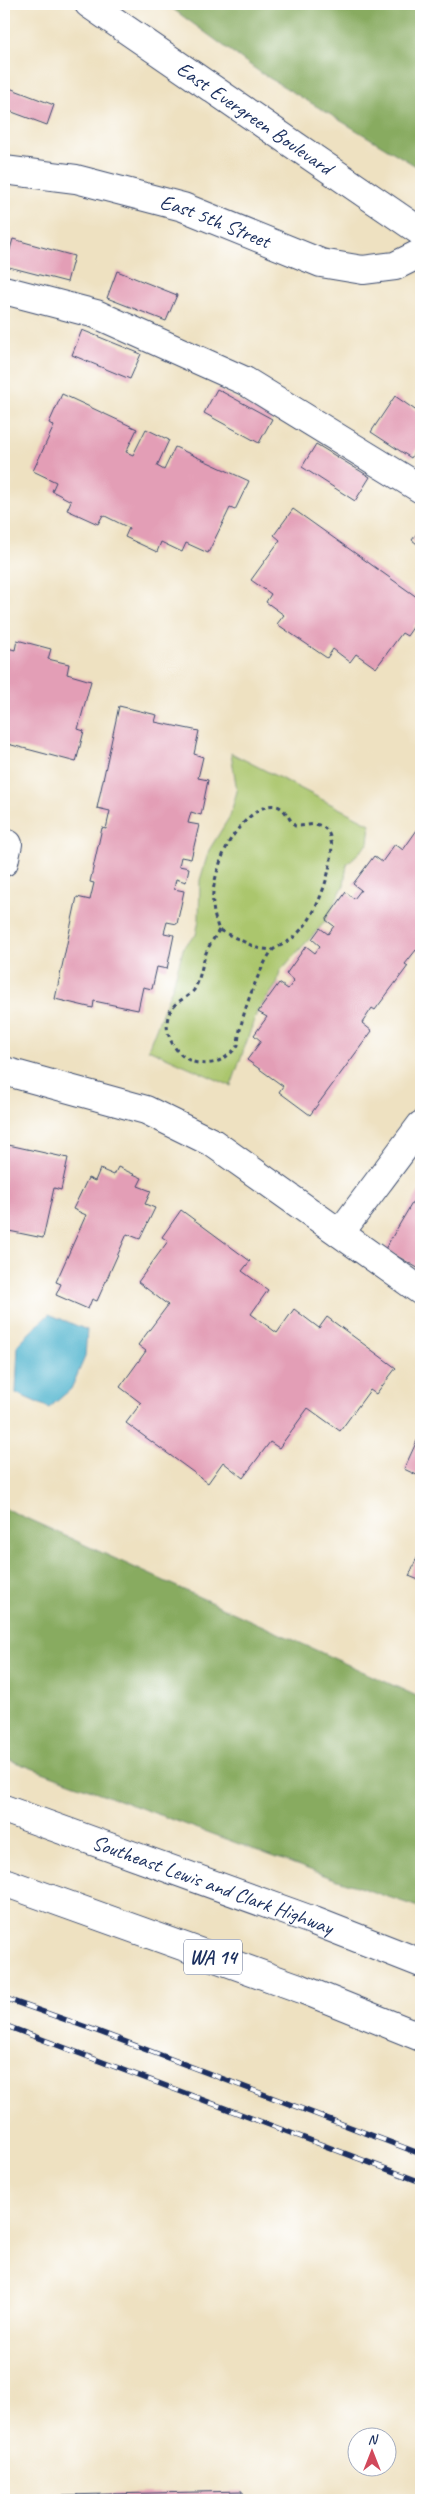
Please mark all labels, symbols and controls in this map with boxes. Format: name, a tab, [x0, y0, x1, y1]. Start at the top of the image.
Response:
street label: East Evergreen Boulevard	[172, 55, 341, 182]
street label: East 5th Street	[157, 189, 276, 255]
street label: Southeast Lewis and Clark Highway	[89, 1829, 339, 1941]
road number: WA 14	[184, 1940, 242, 1974]
north arrow	[348, 2426, 398, 2476]
text: N	[368, 2431, 379, 2448]

